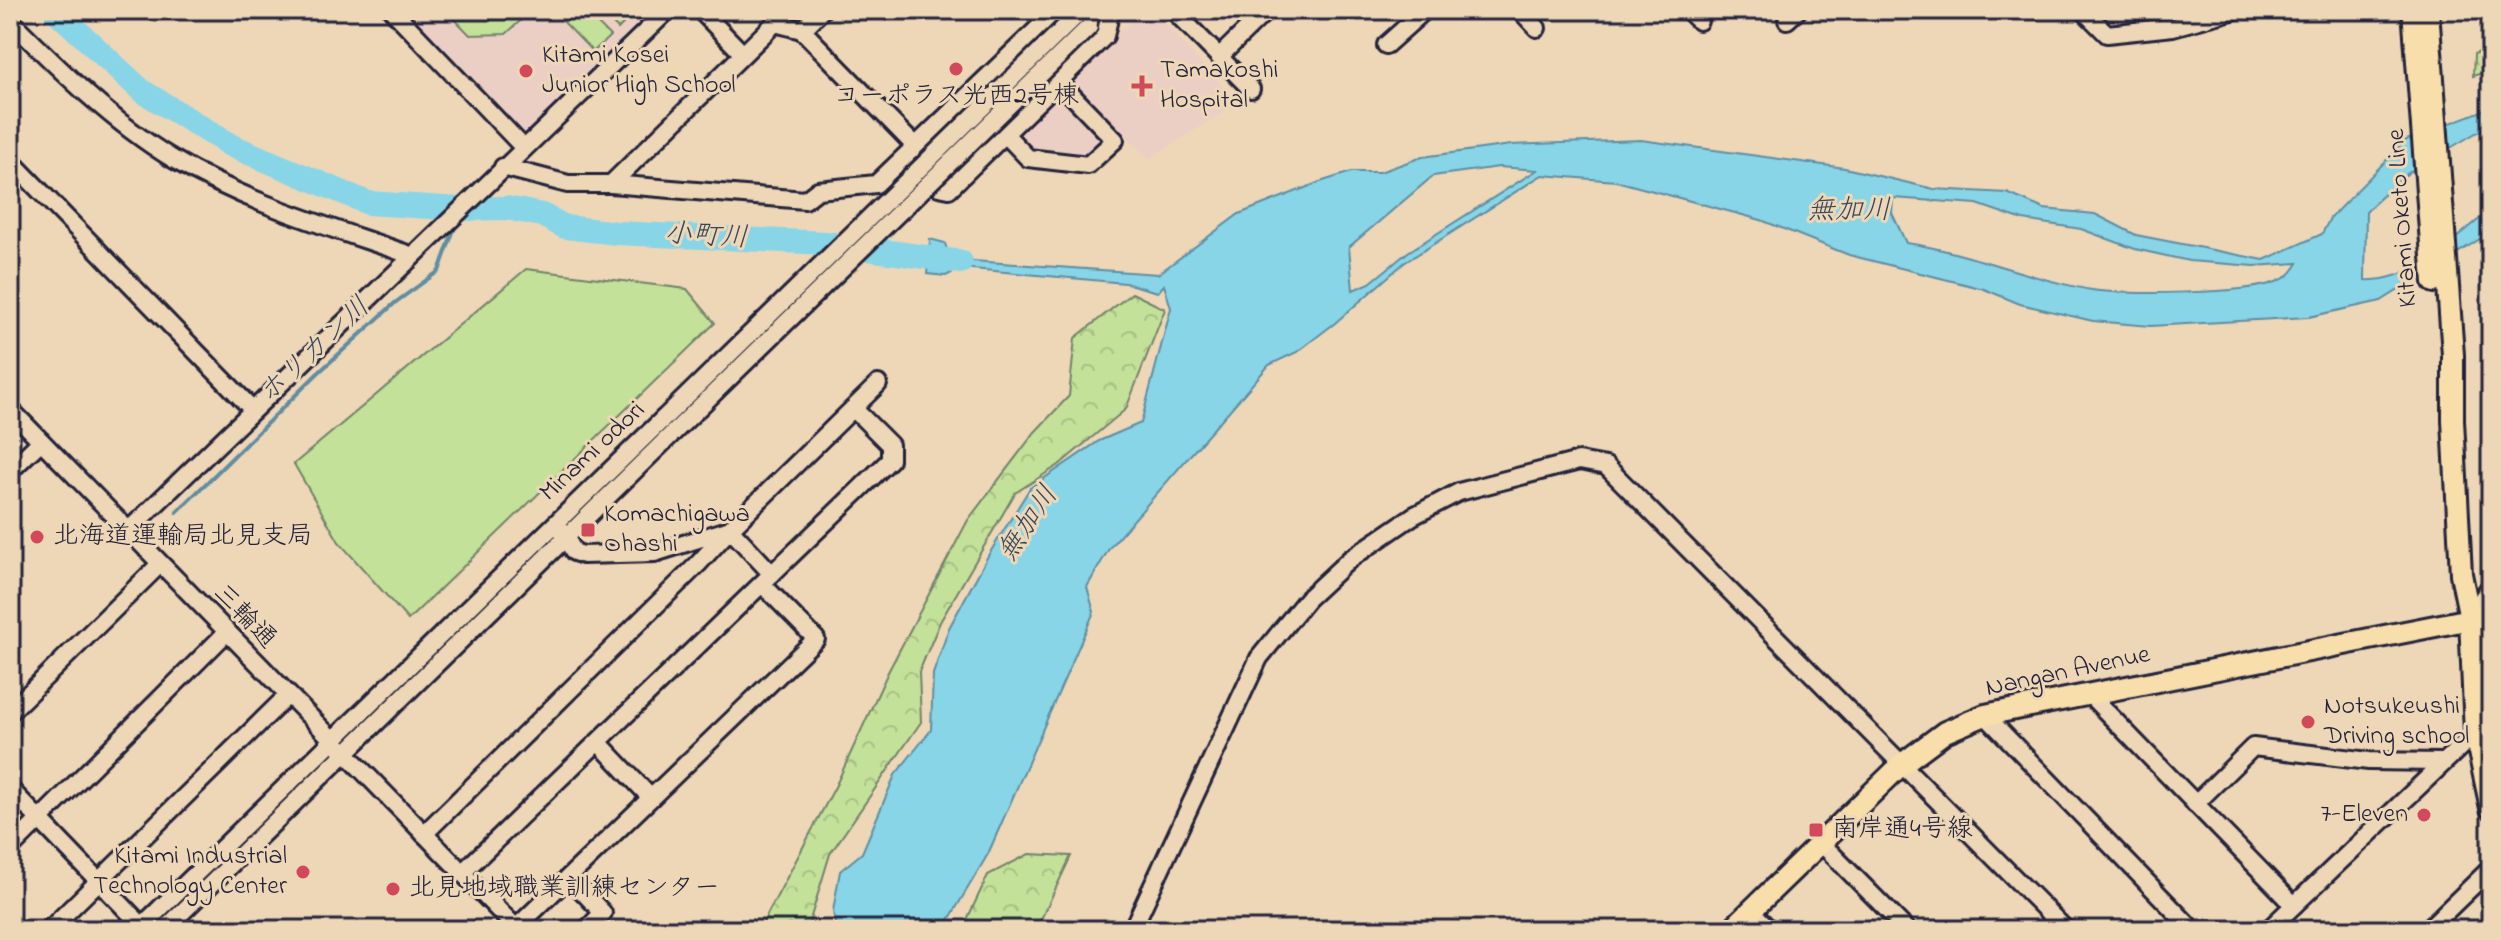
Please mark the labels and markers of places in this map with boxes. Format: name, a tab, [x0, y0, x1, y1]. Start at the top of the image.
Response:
place label: Kitami Kosei Junior High School	[542, 37, 736, 105]
place label: Tamakoshi Hospital	[1160, 52, 1278, 120]
marker: コーポラス光西2号棟	[947, 60, 965, 78]
marker: Kitami Kosei Junior High School	[517, 62, 535, 80]
marker: Tamakoshi Hospital	[1131, 75, 1153, 97]
place label: コーポラス光西2号棟	[833, 78, 1079, 116]
place label: Komachigawa Ohashi	[604, 496, 750, 564]
place label: 北海道運輸局北見支局	[53, 518, 313, 556]
marker: Komachigawa Ohashi	[579, 521, 597, 539]
marker: 北海道運輸局北見支局	[28, 528, 46, 546]
place label: Notsukeushi Driving school	[2323, 688, 2469, 756]
marker: Notsukeushi Driving school	[2299, 713, 2317, 731]
place label: 7-Eleven	[2320, 796, 2408, 834]
marker: 7-Eleven	[2415, 806, 2433, 824]
place label: 南岸通4号線	[1832, 811, 1973, 849]
marker: 南岸通4号線	[1807, 821, 1825, 839]
place label: Kitami Industrial Technology Center	[93, 838, 288, 906]
marker: Kitami Industrial Technology Center	[294, 863, 312, 881]
place label: 北見地域職業訓練センター	[409, 870, 720, 908]
marker: 北見地域職業訓練センター	[384, 880, 402, 898]

